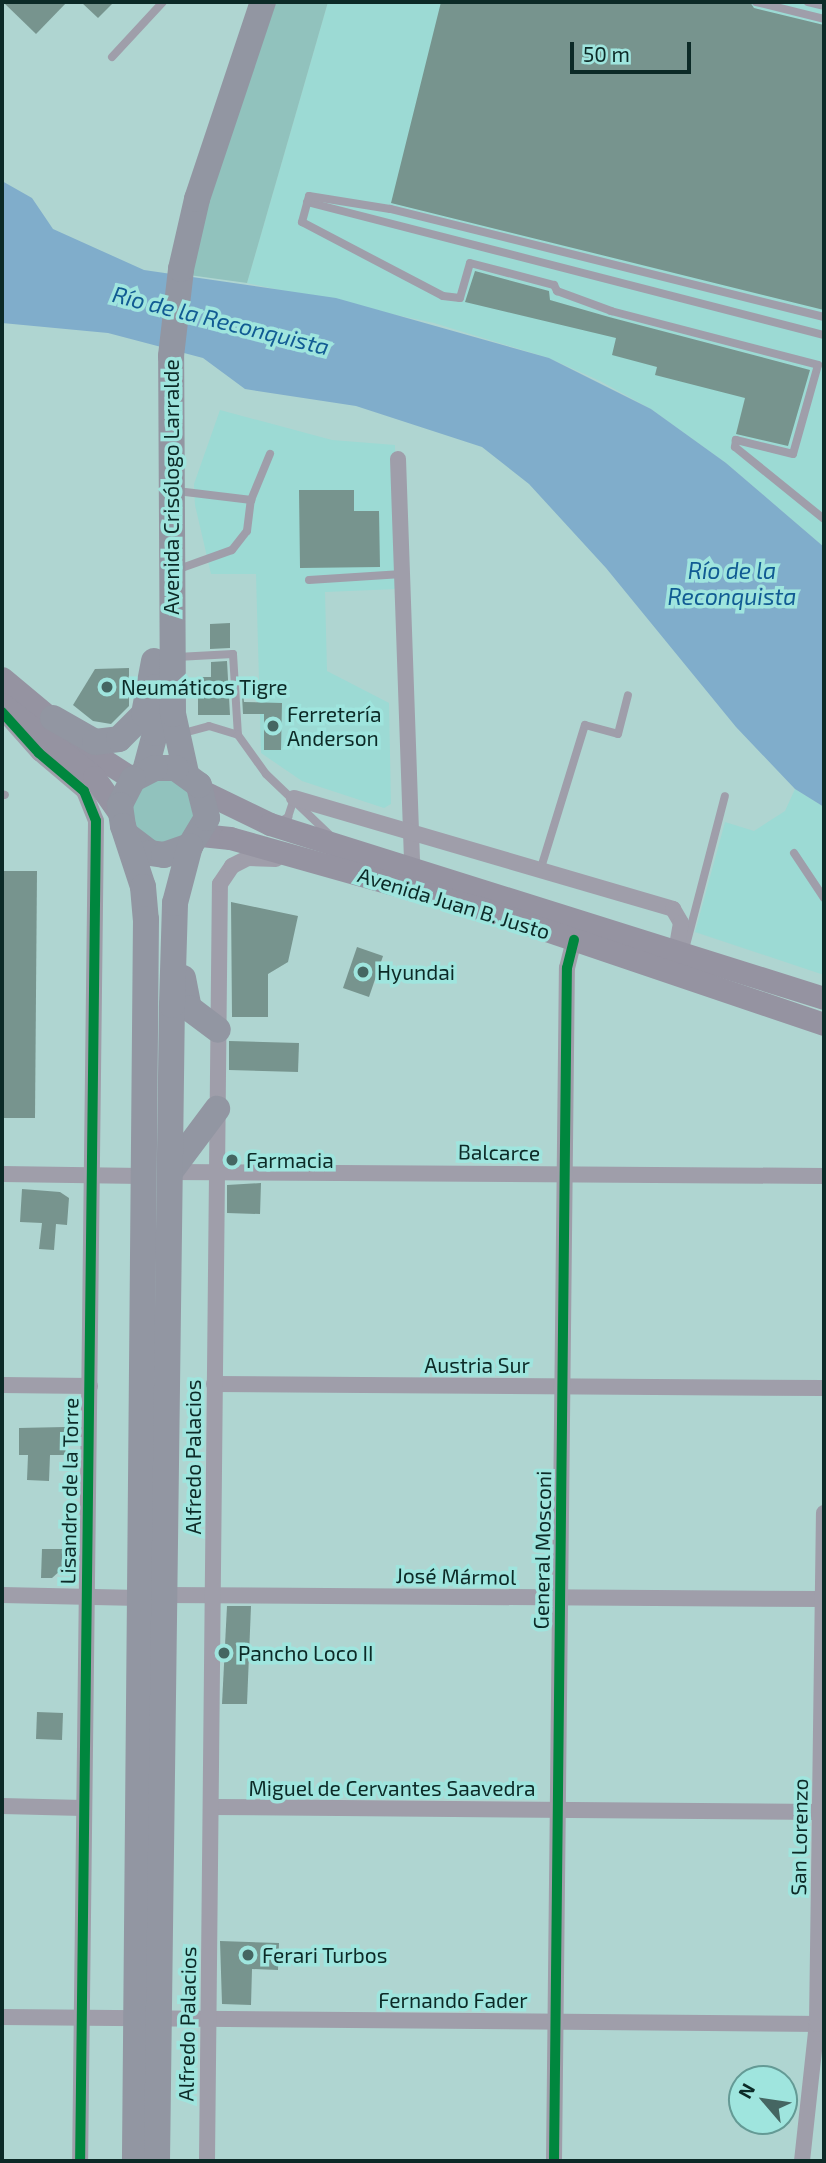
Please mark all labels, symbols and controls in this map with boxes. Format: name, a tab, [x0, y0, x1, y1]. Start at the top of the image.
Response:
scale bar	[574, 28, 695, 72]
text: 50 m	[583, 41, 630, 66]
water label: Río de la Reconquista	[110, 280, 332, 360]
street label: Avenida Crisólogo Larralde	[158, 359, 184, 615]
water label: Río de la Reconquista	[668, 556, 796, 610]
place label: Neumáticos Tigre	[121, 674, 288, 700]
marker: Neumáticos Tigre	[99, 679, 115, 695]
place label: Ferretería Anderson	[287, 701, 382, 751]
marker: Ferretería Anderson	[265, 718, 281, 734]
street label: Avenida Juan B. Justo	[355, 862, 553, 944]
place label: Hyundai	[377, 959, 455, 985]
marker: Hyundai	[355, 964, 371, 980]
street label: Balcarce	[458, 1139, 540, 1165]
place label: Farmacia	[246, 1147, 334, 1173]
marker: Farmacia	[224, 1152, 240, 1168]
street label: Austria Sur	[424, 1352, 530, 1378]
street label: Alfredo Palacios	[180, 1380, 206, 1534]
street label: Lisandro de la Torre	[55, 1397, 83, 1585]
street label: General Mosconi	[528, 1470, 556, 1630]
street label: José Mármol	[395, 1562, 517, 1590]
place label: Pancho Loco II	[238, 1640, 374, 1666]
marker: Pancho Loco II	[216, 1645, 232, 1661]
street label: Miguel de Cervantes Saavedra	[248, 1775, 536, 1801]
street label: San Lorenzo	[785, 1778, 813, 1896]
place label: Ferari Turbos	[262, 1942, 388, 1968]
street label: Alfredo Palacios	[173, 1946, 201, 2102]
marker: Ferari Turbos	[240, 1947, 256, 1963]
street label: Fernando Fader	[378, 1987, 528, 2013]
north arrow	[728, 2065, 798, 2135]
text: N	[733, 2079, 759, 2102]

